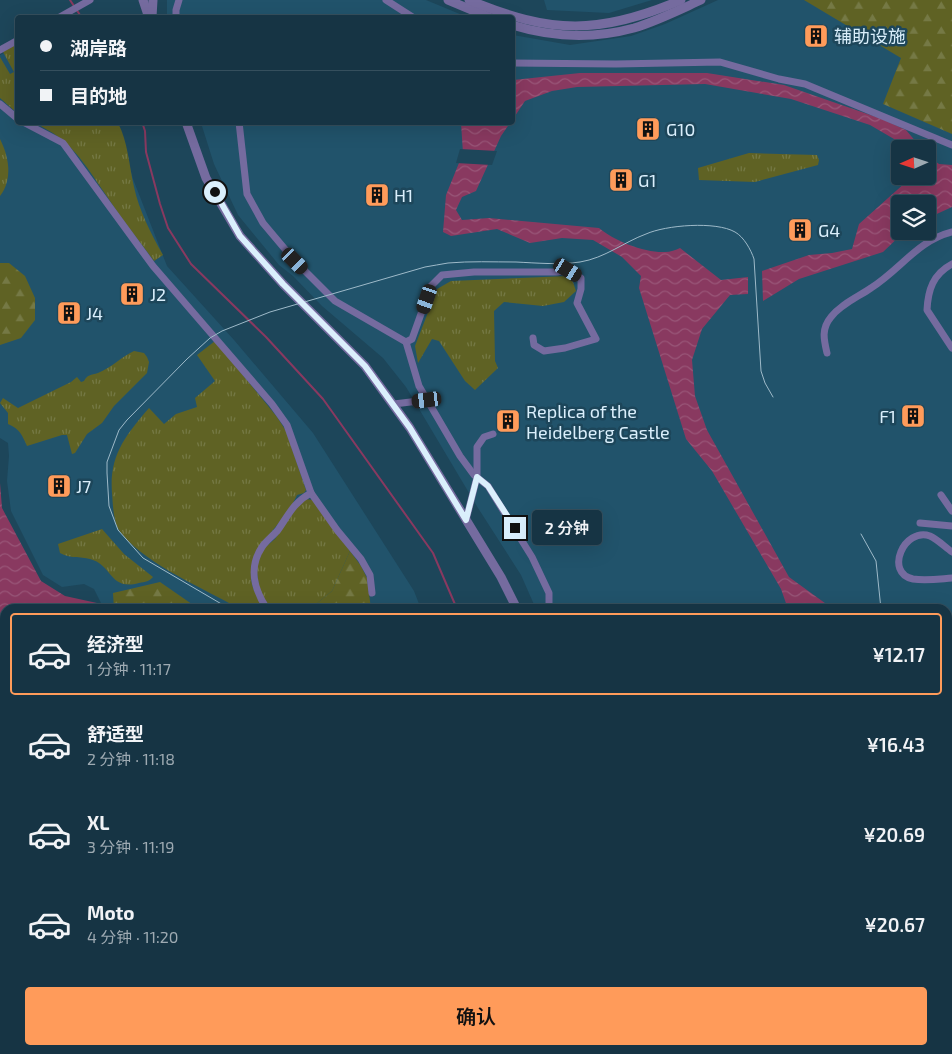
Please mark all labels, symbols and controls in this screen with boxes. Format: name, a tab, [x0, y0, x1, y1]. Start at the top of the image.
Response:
building icon: 辅助设施	[803, 23, 829, 49]
place label: 辅助设施	[834, 25, 906, 47]
text: 湖岸路	[70, 36, 127, 59]
text: 目的地	[70, 84, 127, 107]
building icon: G10	[635, 116, 661, 142]
place label: G10	[666, 118, 695, 140]
north arrow	[891, 140, 936, 185]
map controls	[891, 140, 936, 240]
building icon: G1	[608, 167, 634, 193]
place label: G1	[638, 169, 656, 191]
route start	[204, 181, 226, 203]
building icon: H1	[364, 182, 390, 208]
place label: H1	[394, 184, 413, 206]
button: layers	[891, 195, 936, 240]
building icon: G4	[787, 217, 813, 243]
place label: G4	[818, 219, 840, 241]
car	[279, 245, 310, 277]
car	[551, 256, 584, 284]
building icon: J2	[119, 281, 145, 307]
car	[415, 282, 438, 316]
place label: J2	[150, 283, 166, 305]
building icon: J4	[56, 300, 82, 326]
place label: J4	[86, 302, 103, 324]
car	[411, 391, 442, 409]
place label: Replica of the Heidelberg Castle	[526, 400, 670, 443]
building icon: F1	[900, 403, 926, 429]
place label: F1	[879, 405, 896, 427]
building icon: Replica of the Heidelberg Castle	[495, 408, 521, 434]
building icon: J7	[46, 473, 72, 499]
place label: J7	[76, 475, 91, 497]
callout: 2 分钟	[532, 510, 602, 546]
route end	[504, 517, 526, 539]
text: 2 分钟	[545, 518, 589, 537]
icon: car	[27, 632, 72, 677]
text: 经济型	[87, 632, 144, 655]
text: ¥12.17	[872, 643, 925, 666]
text: 1 分钟 · 11:17	[87, 659, 171, 678]
icon: car	[27, 722, 72, 767]
text: 舒适型	[87, 722, 144, 745]
text: ¥16.43	[867, 733, 925, 756]
text: 2 分钟 · 11:18	[87, 749, 175, 768]
text: XL	[87, 811, 109, 834]
icon: car	[27, 812, 72, 857]
text: ¥20.69	[863, 823, 925, 846]
text: 3 分钟 · 11:19	[87, 837, 174, 856]
text: Moto	[87, 901, 135, 924]
icon: car	[27, 902, 72, 947]
text: ¥20.67	[865, 913, 925, 936]
text: 4 分钟 · 11:20	[87, 927, 178, 946]
button: 确认	[25, 987, 927, 1045]

